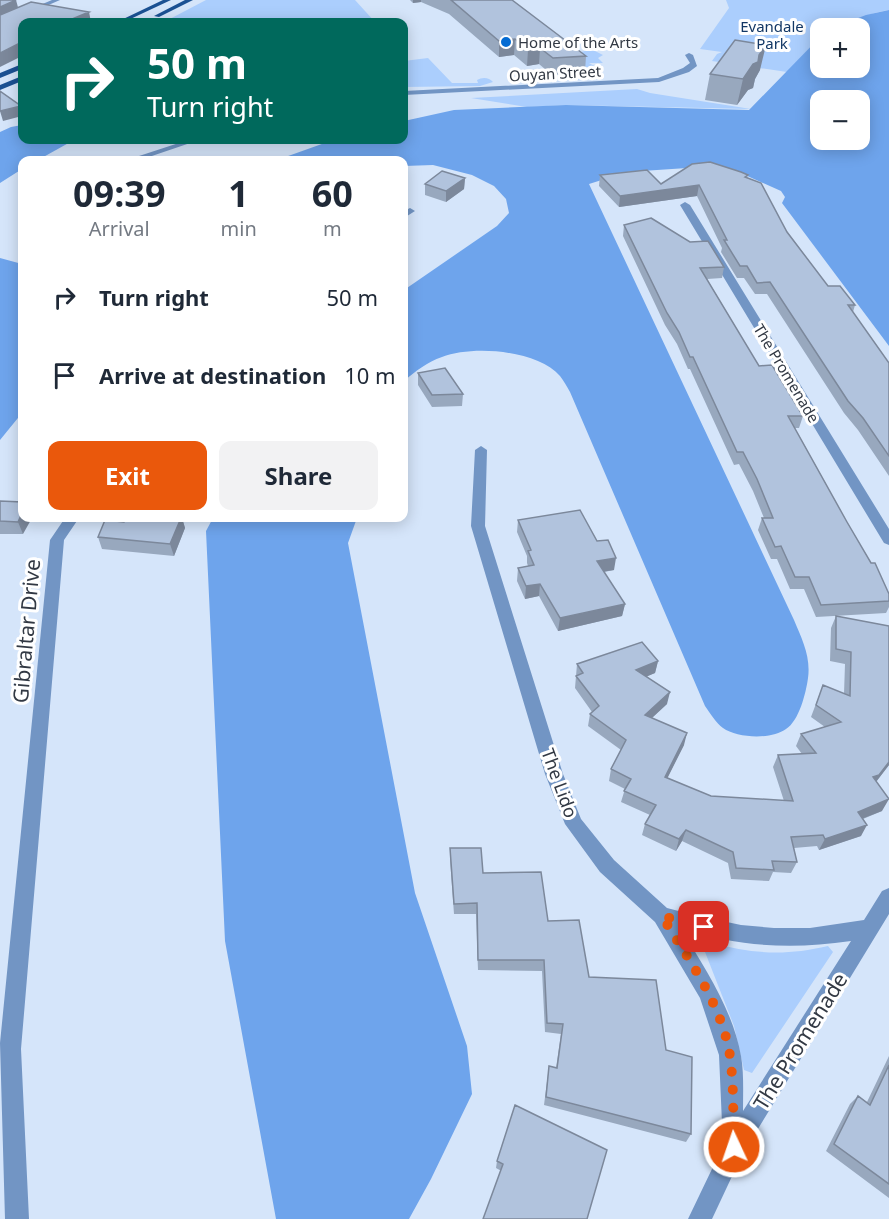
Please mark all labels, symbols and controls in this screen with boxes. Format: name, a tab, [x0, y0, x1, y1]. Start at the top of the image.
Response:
park label: Evandale Park	[740, 16, 804, 53]
map controls	[810, 18, 870, 150]
button: +	[810, 18, 870, 78]
place label: Home of the Arts	[518, 32, 638, 52]
text: 50 m	[147, 34, 247, 91]
marker: Home of the Arts	[499, 35, 513, 49]
icon: right	[48, 42, 126, 120]
street label: Ouyan Street	[508, 61, 602, 85]
text: Turn right	[147, 88, 273, 125]
button: −	[810, 90, 870, 150]
text: 09:39	[73, 169, 166, 218]
text: 1	[228, 169, 249, 218]
text: 60	[312, 169, 353, 218]
text: Arrival	[89, 215, 150, 242]
text: min	[221, 215, 257, 242]
text: m	[323, 215, 342, 242]
icon: right	[48, 281, 81, 314]
text: Turn right	[99, 282, 209, 312]
text: 50 m	[327, 282, 378, 312]
street label: The Promenade	[750, 320, 824, 426]
icon: arrive	[48, 359, 81, 392]
text: Arrive at destination	[99, 360, 326, 390]
text: 10 m	[344, 360, 396, 390]
button: Exit	[48, 441, 207, 510]
button: Share	[219, 441, 378, 510]
street label: Gibraltar Drive	[6, 558, 46, 704]
street label: The Lido	[536, 745, 584, 821]
pin	[678, 901, 729, 952]
icon: arrive	[687, 910, 720, 943]
street label: The Promenade	[747, 967, 853, 1115]
position arrow	[702, 1115, 766, 1179]

